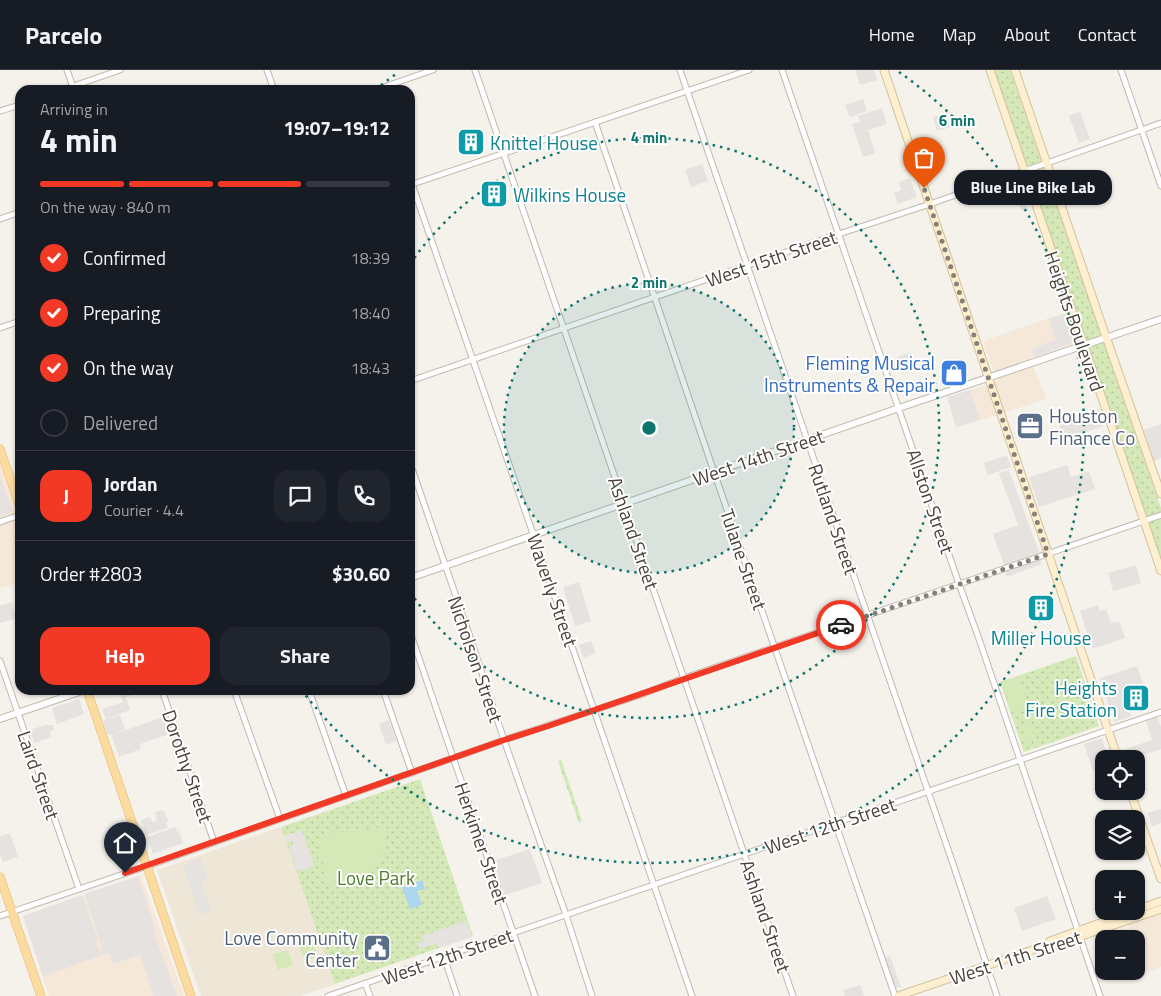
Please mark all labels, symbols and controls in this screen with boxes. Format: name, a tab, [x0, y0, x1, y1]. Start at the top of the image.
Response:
text: Parcelo	[25, 17, 102, 53]
text: Home	[869, 21, 915, 48]
text: Map	[943, 21, 976, 48]
text: About	[1004, 21, 1050, 48]
text: Contact	[1078, 21, 1136, 48]
text: Arriving in	[40, 97, 108, 121]
text: 6 min	[939, 109, 975, 132]
text: 19:07–19:12	[283, 113, 390, 142]
text: 4 min	[40, 116, 118, 164]
text: 4 min	[631, 126, 667, 149]
building icon: Knittel House	[456, 127, 486, 157]
place label: Knittel House	[490, 128, 598, 157]
pin	[903, 137, 945, 188]
icon: bag	[910, 144, 938, 172]
callout: Blue Line Bike Lab	[954, 170, 1112, 206]
text: Blue Line Bike Lab	[971, 175, 1095, 199]
building icon: Wilkins House	[479, 179, 509, 209]
place label: Wilkins House	[513, 180, 626, 209]
text: On the way · 840 m	[40, 195, 171, 219]
street label: West 15th Street	[701, 222, 841, 294]
text: Confirmed	[83, 243, 166, 272]
icon: check	[40, 244, 68, 272]
text: 18:39	[351, 246, 390, 270]
street label: Heights Boulevard	[1037, 247, 1113, 395]
text: 2 min	[631, 271, 667, 294]
text: Preparing	[83, 298, 160, 327]
icon: check	[40, 299, 68, 327]
text: 18:40	[351, 301, 390, 325]
place label: Fleming Musical Instruments & Repair	[764, 348, 935, 399]
text: On the way	[83, 353, 174, 382]
icon: check	[40, 354, 68, 382]
text: 18:43	[351, 356, 390, 380]
shop icon: Fleming Musical Instruments & Repair	[939, 358, 969, 388]
place label: Houston Finance Co	[1049, 401, 1135, 452]
text: Delivered	[83, 408, 158, 437]
office icon: Houston Finance Co	[1015, 411, 1045, 441]
centre of rings	[640, 419, 658, 437]
street label: West 14th Street	[688, 421, 828, 493]
street label: Allston Street	[900, 445, 963, 558]
street label: Rutland Street	[801, 460, 867, 579]
text: Jordan	[104, 469, 157, 498]
button: chat	[274, 470, 326, 522]
button: phone	[338, 470, 390, 522]
street label: Ashland Street	[601, 473, 667, 594]
text: J	[63, 481, 69, 510]
text: Courier · 4.4	[104, 498, 184, 522]
street label: Tulane Street	[713, 504, 775, 614]
street label: Waverly Street	[520, 530, 586, 651]
text: Order #2803	[40, 559, 142, 588]
text: $30.60	[332, 559, 390, 588]
street label: Nicholson Street	[441, 592, 511, 727]
building icon: Miller House	[1026, 593, 1056, 623]
courier	[816, 600, 866, 650]
icon: car	[827, 611, 855, 639]
place label: Miller House	[991, 623, 1091, 652]
button: Help	[40, 627, 210, 685]
button: Share	[220, 627, 390, 685]
place label: Heights Fire Station	[1025, 673, 1117, 724]
building icon: Heights Fire Station	[1121, 683, 1151, 713]
street label: Dorothy Street	[155, 706, 221, 827]
street label: Laird Street	[10, 727, 68, 824]
map controls	[1095, 750, 1145, 980]
button: locate	[1095, 750, 1145, 800]
street label: Herkimer Street	[448, 778, 517, 908]
street label: West 12th Street	[760, 789, 900, 861]
button: layers	[1095, 810, 1145, 860]
pin	[104, 822, 146, 873]
icon: home	[111, 829, 139, 857]
street label: Ashland Street	[733, 856, 799, 977]
park label: Love Park	[337, 863, 415, 892]
button: +	[1095, 870, 1145, 920]
street label: West 12th Street	[377, 920, 517, 992]
street label: West 11th Street	[945, 922, 1085, 992]
place label: Love Community Center	[224, 923, 358, 974]
button: −	[1095, 930, 1145, 980]
public building icon: Love Community Center	[362, 933, 392, 963]

